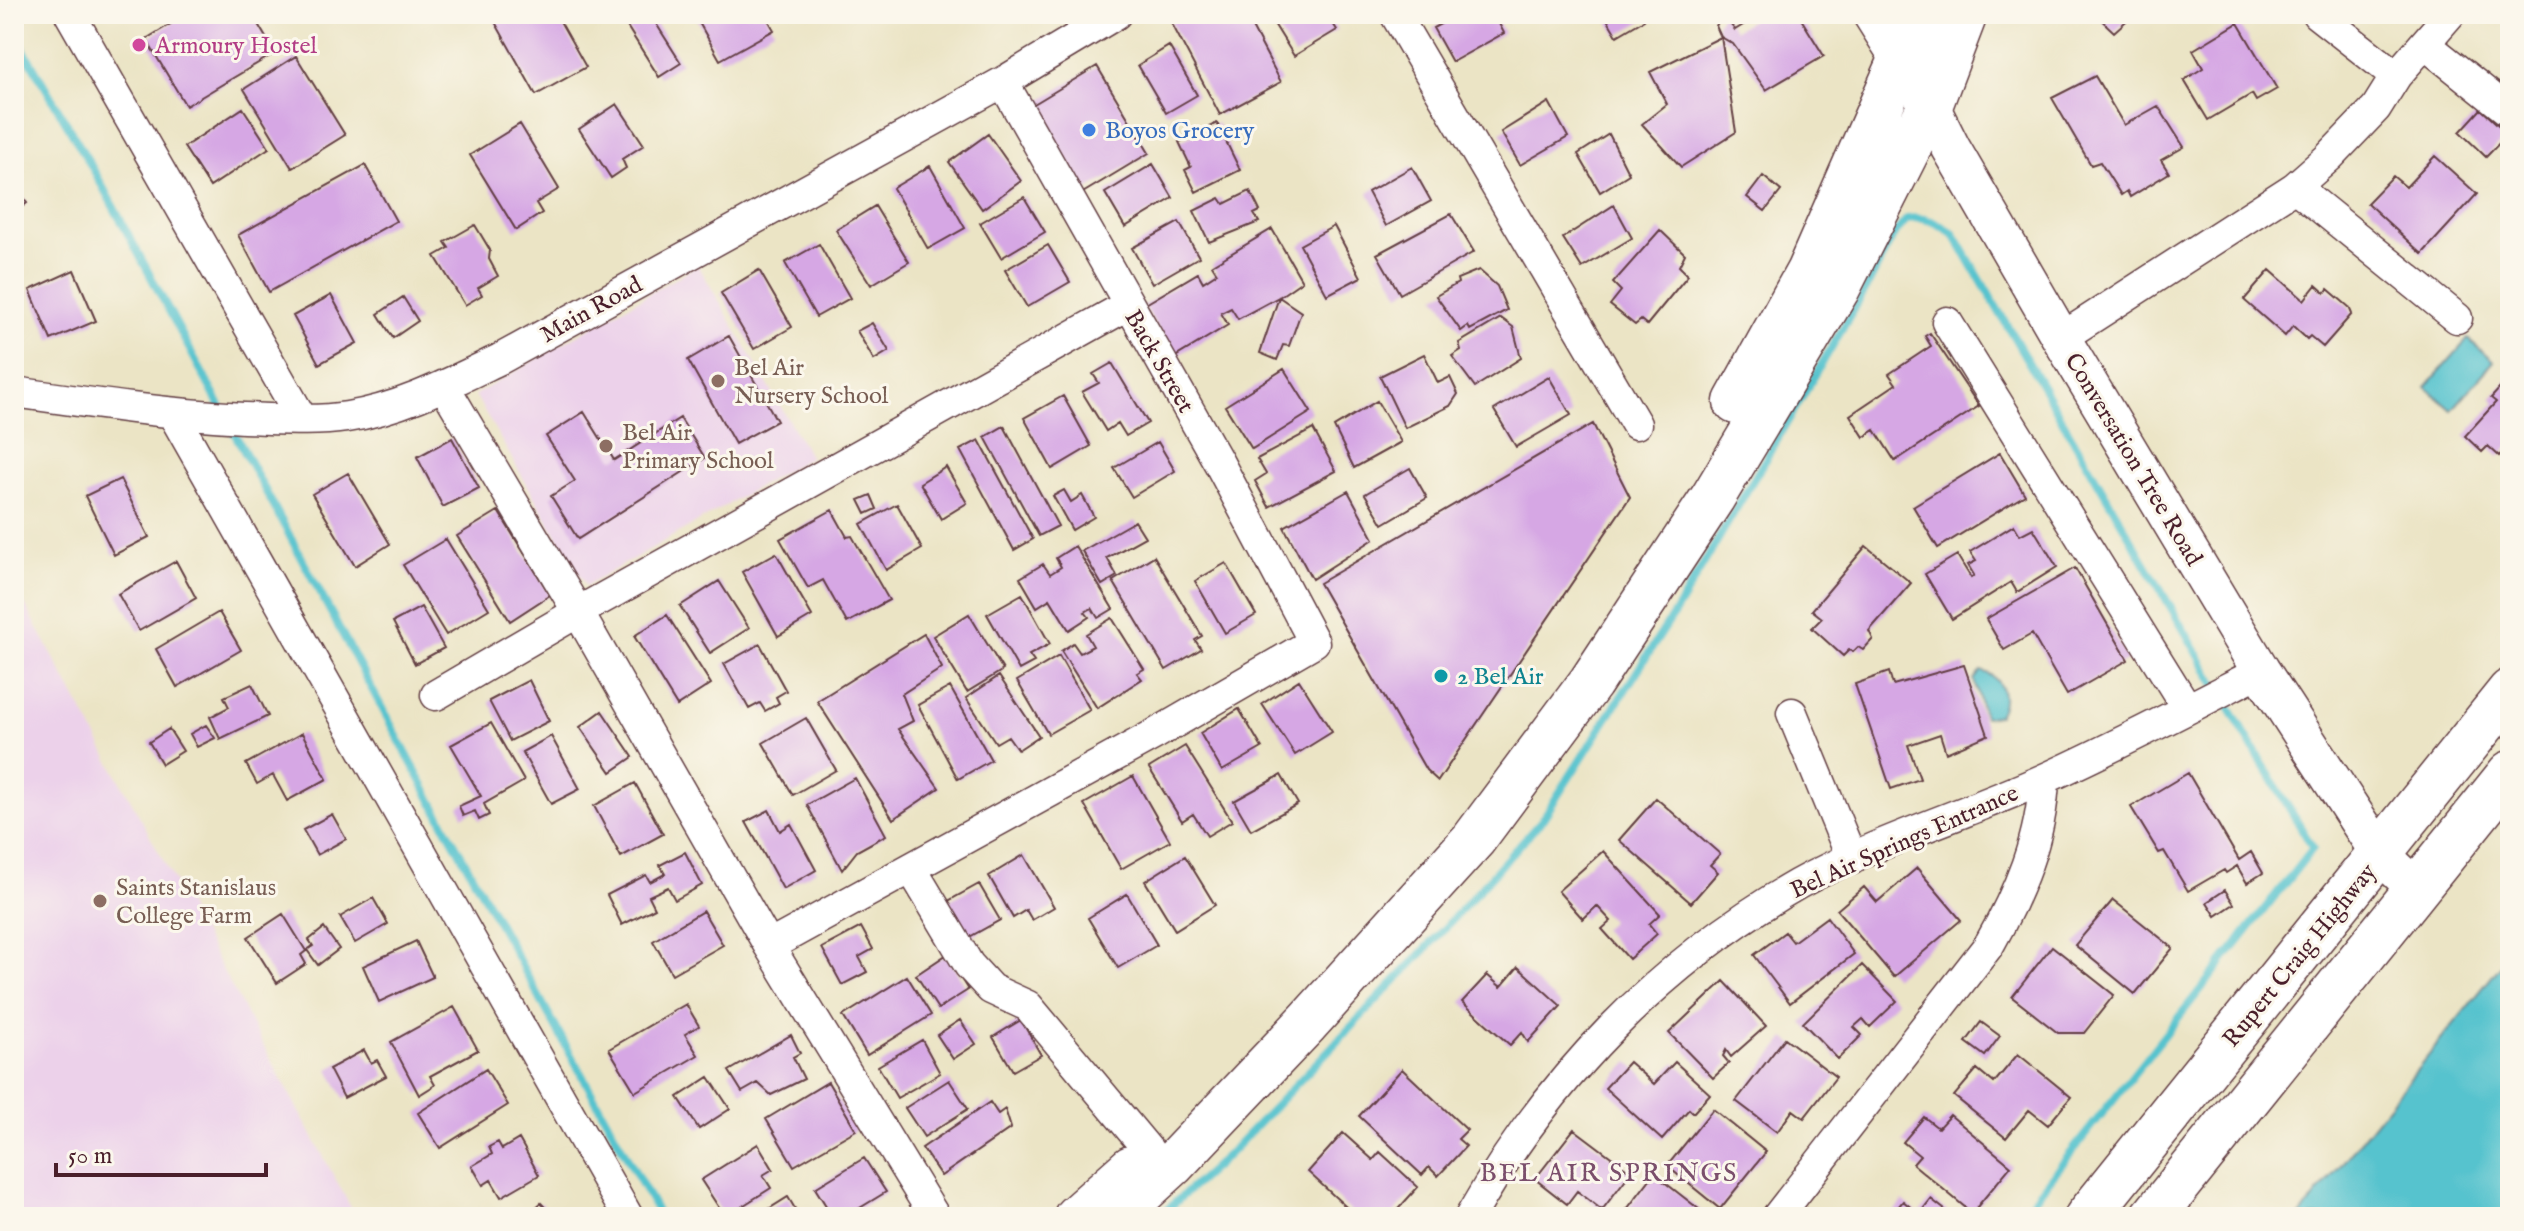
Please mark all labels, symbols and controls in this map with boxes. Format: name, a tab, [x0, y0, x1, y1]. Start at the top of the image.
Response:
place label: Armoury Hostel	[154, 31, 317, 62]
marker: Armoury Hostel	[130, 36, 148, 54]
place label: Boyos Grocery	[1105, 116, 1255, 147]
marker: Boyos Grocery	[1080, 121, 1098, 139]
street label: Main Road	[535, 270, 648, 351]
street label: Back Street	[1117, 305, 1201, 419]
street label: Conversation Tree Road	[2057, 348, 2209, 572]
place label: Bel Air Nursery School	[734, 353, 889, 412]
marker: Bel Air Nursery School	[709, 372, 727, 390]
place label: Bel Air Primary School	[622, 418, 774, 477]
marker: Bel Air Primary School	[597, 437, 615, 455]
place label: 2 Bel Air	[1457, 662, 1544, 693]
marker: 2 Bel Air	[1432, 667, 1450, 685]
street label: Bel Air Springs Entrance	[1786, 778, 2023, 907]
street label: Rupert Craig Highway	[2216, 857, 2384, 1054]
place label: Saints Stanislaus College Farm	[116, 873, 276, 932]
marker: Saints Stanislaus College Farm	[91, 892, 109, 910]
scale bar	[56, 1127, 266, 1177]
text: 50 m	[68, 1141, 112, 1172]
district label: BEL AIR SPRINGS	[1480, 1157, 1738, 1190]

